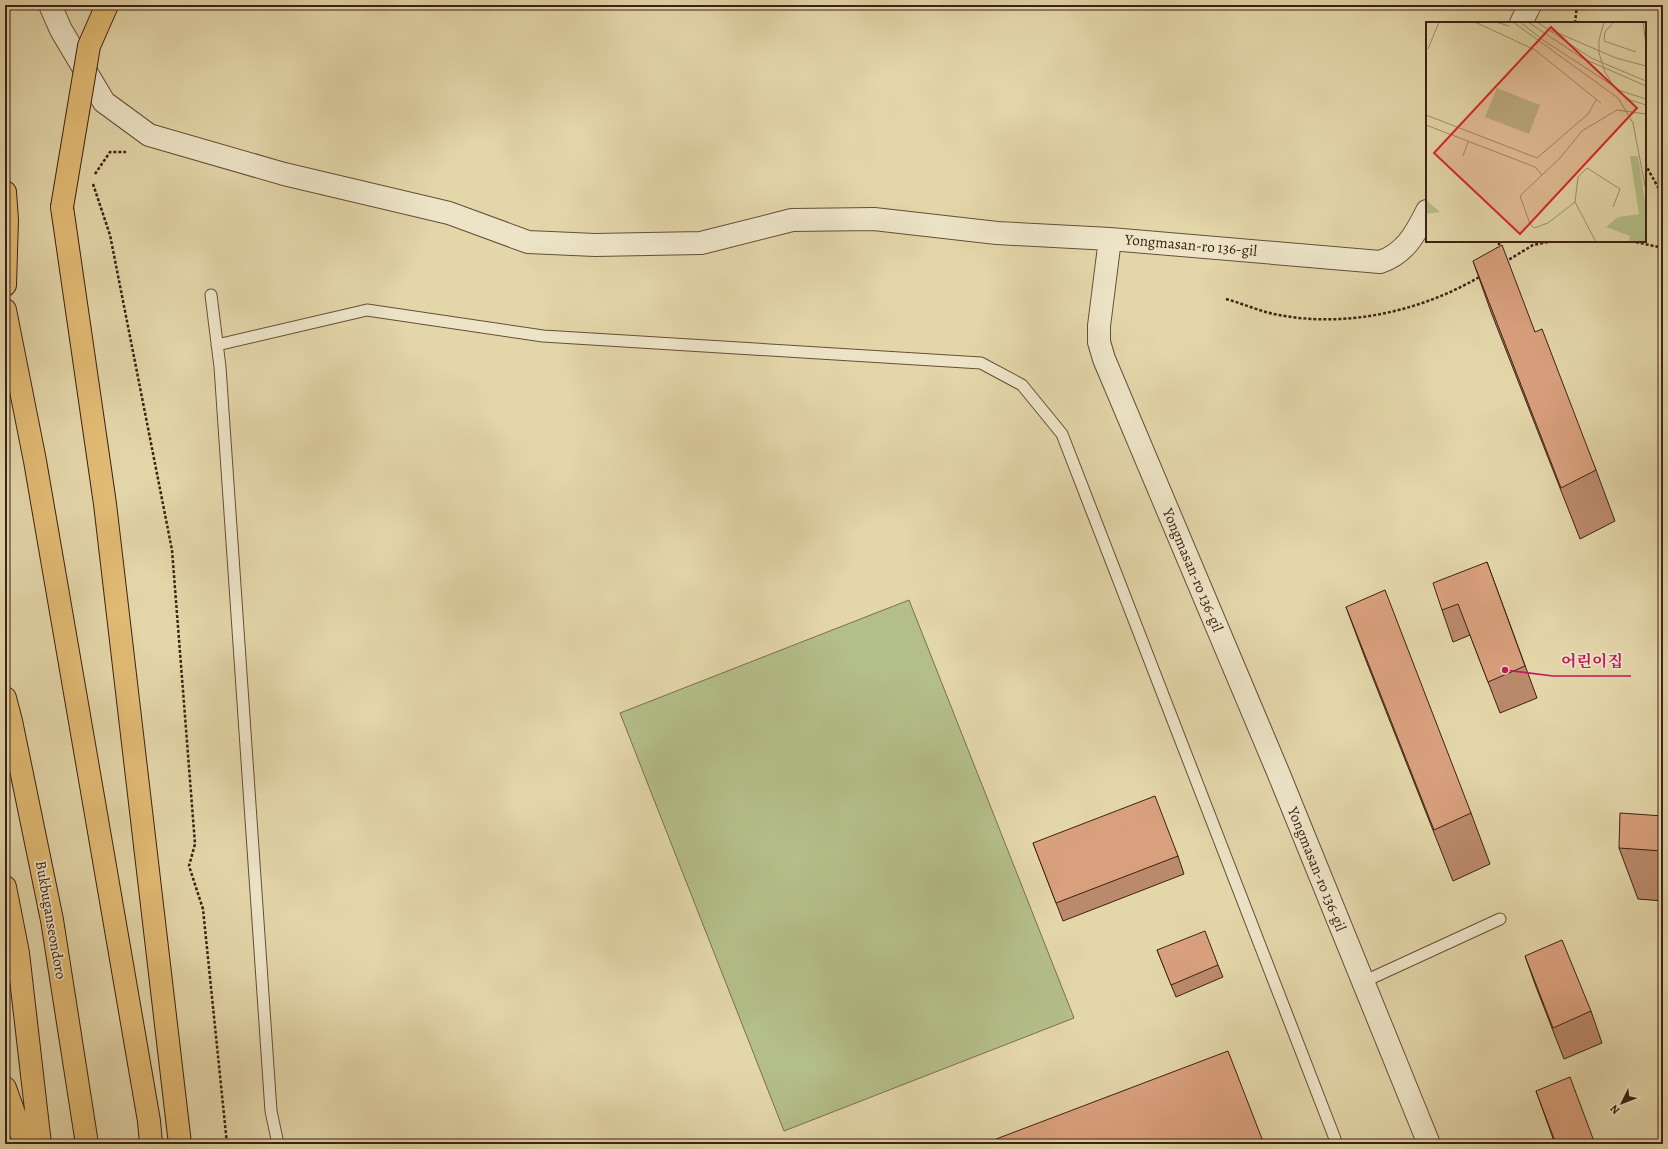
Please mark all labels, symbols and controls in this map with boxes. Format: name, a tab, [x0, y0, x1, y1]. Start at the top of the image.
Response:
inset map	[1426, 22, 1646, 242]
street label: Yongmasan-ro 136-gil	[1123, 229, 1258, 261]
street label: Yongmasan-ro 136-gil	[1158, 504, 1228, 635]
callout: 어린이집	[1553, 648, 1631, 676]
text: 어린이집	[1561, 651, 1623, 673]
street label: Yongmasan-ro 136-gil	[1283, 803, 1351, 934]
street label: Bukbuganseondoro	[31, 859, 71, 981]
north arrow	[1602, 1083, 1642, 1123]
text: N	[1607, 1101, 1623, 1118]

